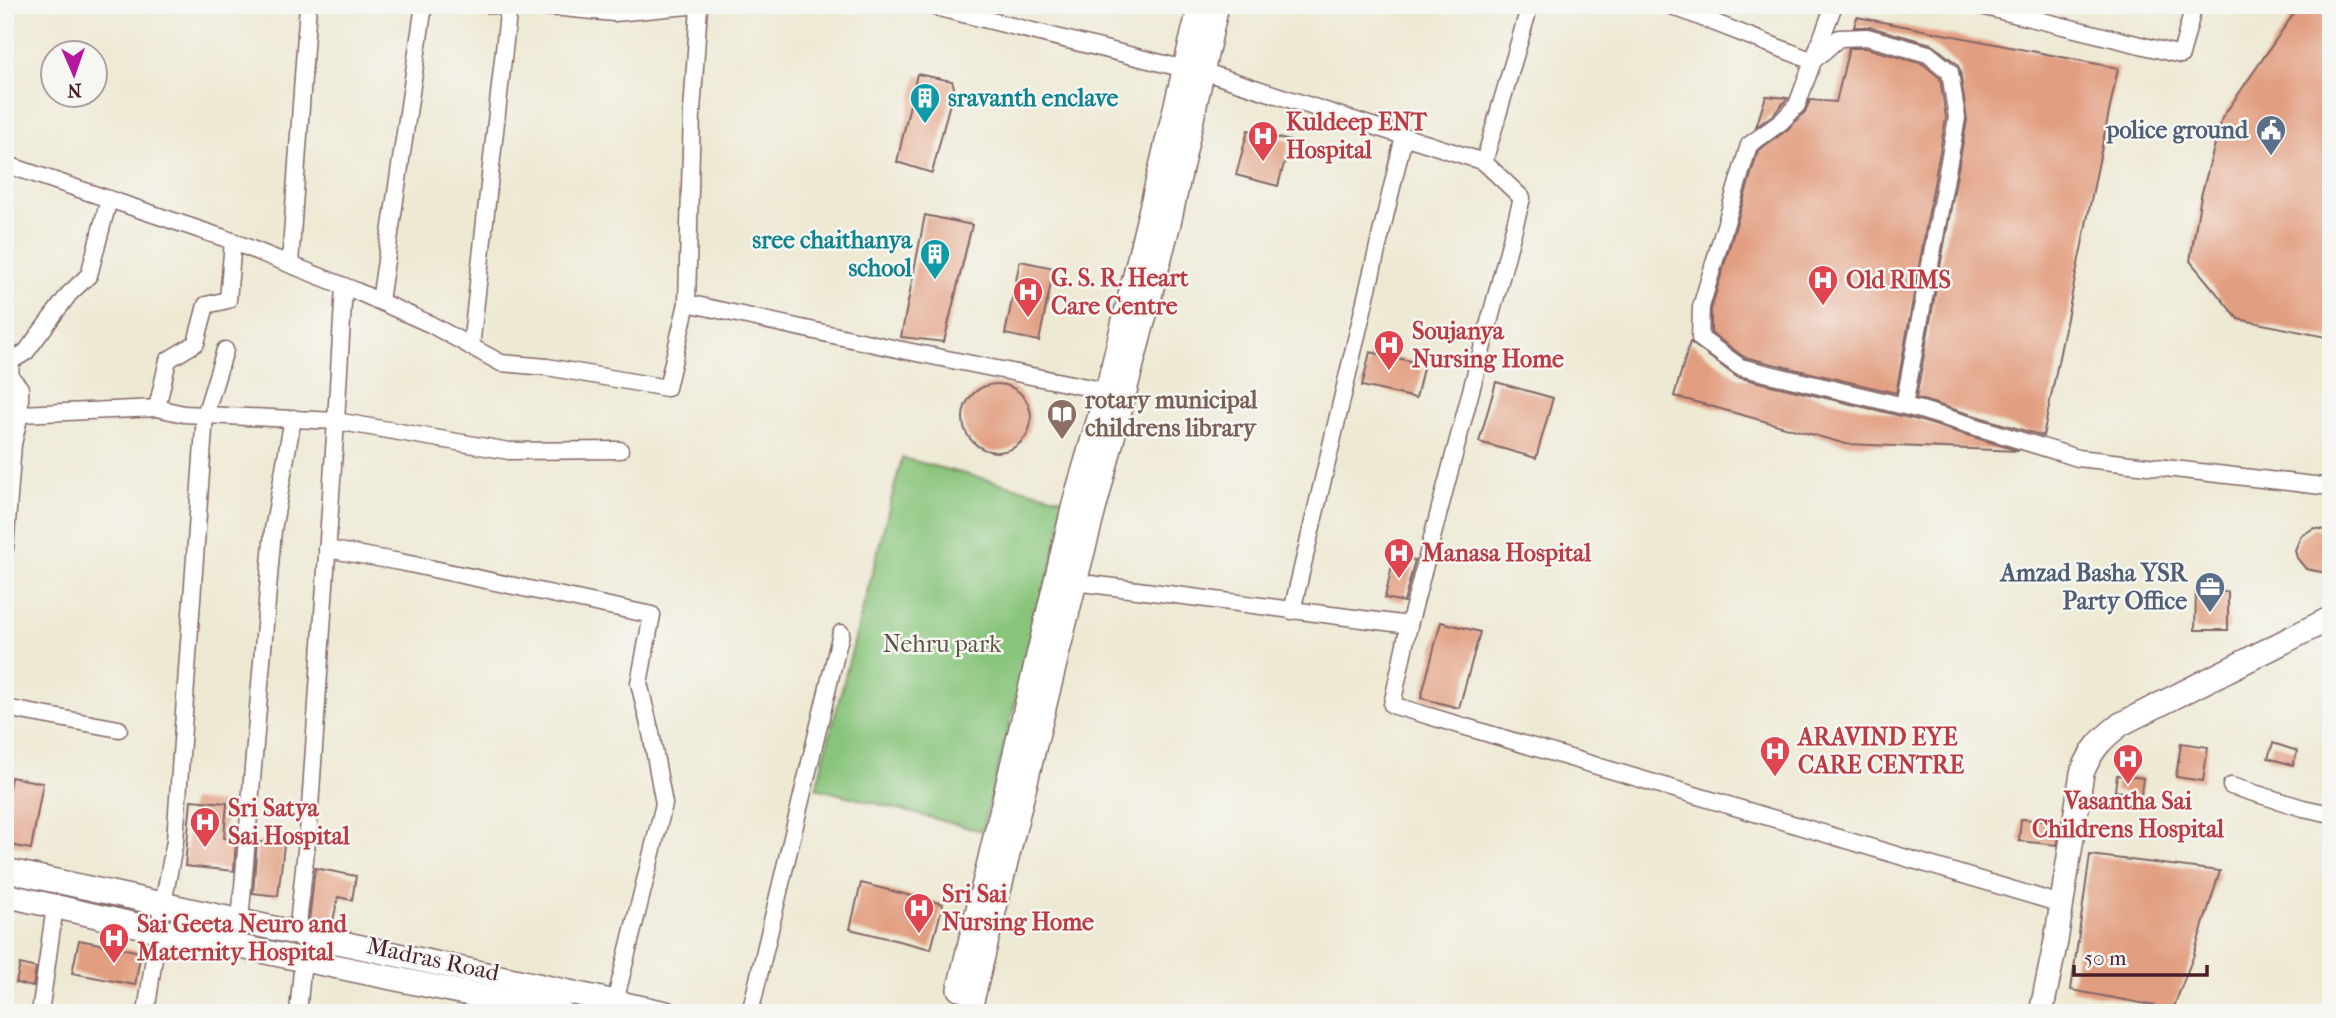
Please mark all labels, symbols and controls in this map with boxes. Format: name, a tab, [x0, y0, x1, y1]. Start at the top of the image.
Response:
north arrow	[38, 38, 108, 108]
text: N	[66, 79, 82, 101]
building icon: sravanth enclave	[908, 81, 942, 125]
place label: sravanth enclave	[948, 84, 1119, 112]
place label: Kuldeep ENT Hospital	[1286, 108, 1428, 164]
public building icon: police ground	[2254, 113, 2288, 157]
place label: police ground	[2105, 116, 2249, 144]
hospital icon: Kuldeep ENT Hospital	[1246, 119, 1280, 163]
place label: sree chaithanya school	[752, 226, 913, 282]
building icon: sree chaithanya school	[918, 237, 952, 281]
hospital icon: Old RIMS	[1806, 263, 1840, 307]
place label: G. S. R. Heart Care Centre	[1051, 264, 1189, 320]
place label: Old RIMS	[1846, 266, 1951, 294]
hospital icon: G. S. R. Heart Care Centre	[1011, 275, 1045, 319]
place label: Soujanya Nursing Home	[1412, 317, 1564, 373]
hospital icon: Soujanya Nursing Home	[1372, 328, 1406, 372]
place label: rotary municipal childrens library	[1084, 386, 1258, 442]
library icon: rotary municipal childrens library	[1045, 397, 1079, 441]
hospital icon: Manasa Hospital	[1382, 536, 1416, 580]
place label: Manasa Hospital	[1422, 539, 1591, 567]
place label: Amzad Basha YSR Party Office	[1998, 559, 2189, 615]
office icon: Amzad Basha YSR Party Office	[2193, 570, 2227, 614]
park label: Nehru park	[883, 630, 1002, 658]
place label: ARAVIND EYE CARE CENTRE	[1796, 723, 1965, 779]
hospital icon: ARAVIND EYE CARE CENTRE	[1758, 734, 1792, 778]
hospital icon: Vasantha Sai Childrens Hospital	[2111, 742, 2145, 786]
place label: Vasantha Sai Childrens Hospital	[2032, 787, 2224, 843]
place label: Sri Satya Sai Hospital	[228, 794, 350, 850]
hospital icon: Sri Satya Sai Hospital	[188, 805, 222, 849]
place label: Sri Sai Nursing Home	[942, 880, 1094, 936]
hospital icon: Sri Sai Nursing Home	[902, 891, 936, 935]
place label: Sai Geeta Neuro and Maternity Hospital	[137, 910, 348, 966]
hospital icon: Sai Geeta Neuro and Maternity Hospital	[97, 921, 131, 965]
street label: Madras Road	[364, 931, 503, 987]
scale bar	[2074, 934, 2206, 978]
text: 50 m	[2084, 946, 2127, 970]

